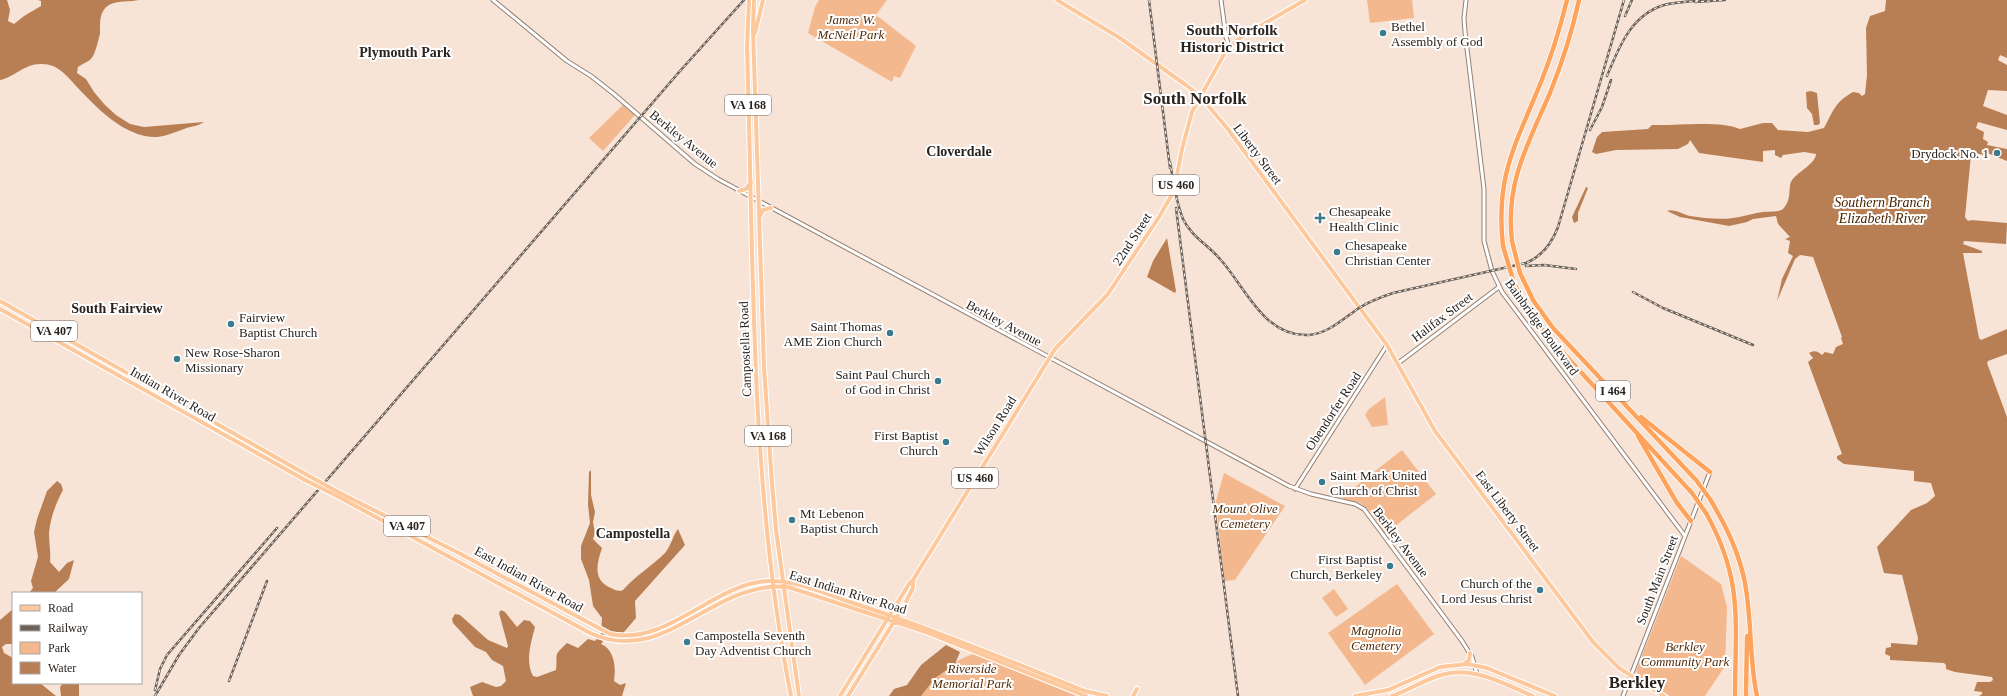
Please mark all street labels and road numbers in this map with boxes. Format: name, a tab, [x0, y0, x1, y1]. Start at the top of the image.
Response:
road number: VA 168	[725, 95, 771, 115]
street label: Berkley Avenue	[647, 107, 721, 171]
street label: Liberty Street	[1230, 121, 1286, 188]
road number: US 460	[1153, 175, 1199, 195]
street label: 22nd Street	[1109, 210, 1155, 268]
street label: Bainbridge Boulevard	[1502, 276, 1582, 378]
street label: Halifax Street	[1409, 289, 1476, 345]
street label: Berkley Avenue	[964, 297, 1044, 349]
street label: Campostella Road	[736, 300, 754, 397]
road number: VA 407	[31, 321, 77, 341]
street label: Indian River Road	[128, 363, 219, 425]
street label: Obendorfer Road	[1302, 369, 1364, 453]
road number: I 464	[1596, 381, 1630, 401]
street label: Wilson Road	[971, 393, 1020, 459]
road number: VA 168	[745, 426, 791, 446]
road number: US 460	[952, 468, 998, 488]
street label: East Liberty Street	[1473, 468, 1544, 555]
street label: Berkley Avenue	[1370, 504, 1432, 580]
road number: VA 407	[384, 516, 430, 536]
street label: South Main Street	[1633, 533, 1681, 627]
street label: East Indian River Road	[472, 543, 586, 615]
street label: East Indian River Road	[788, 567, 909, 617]

